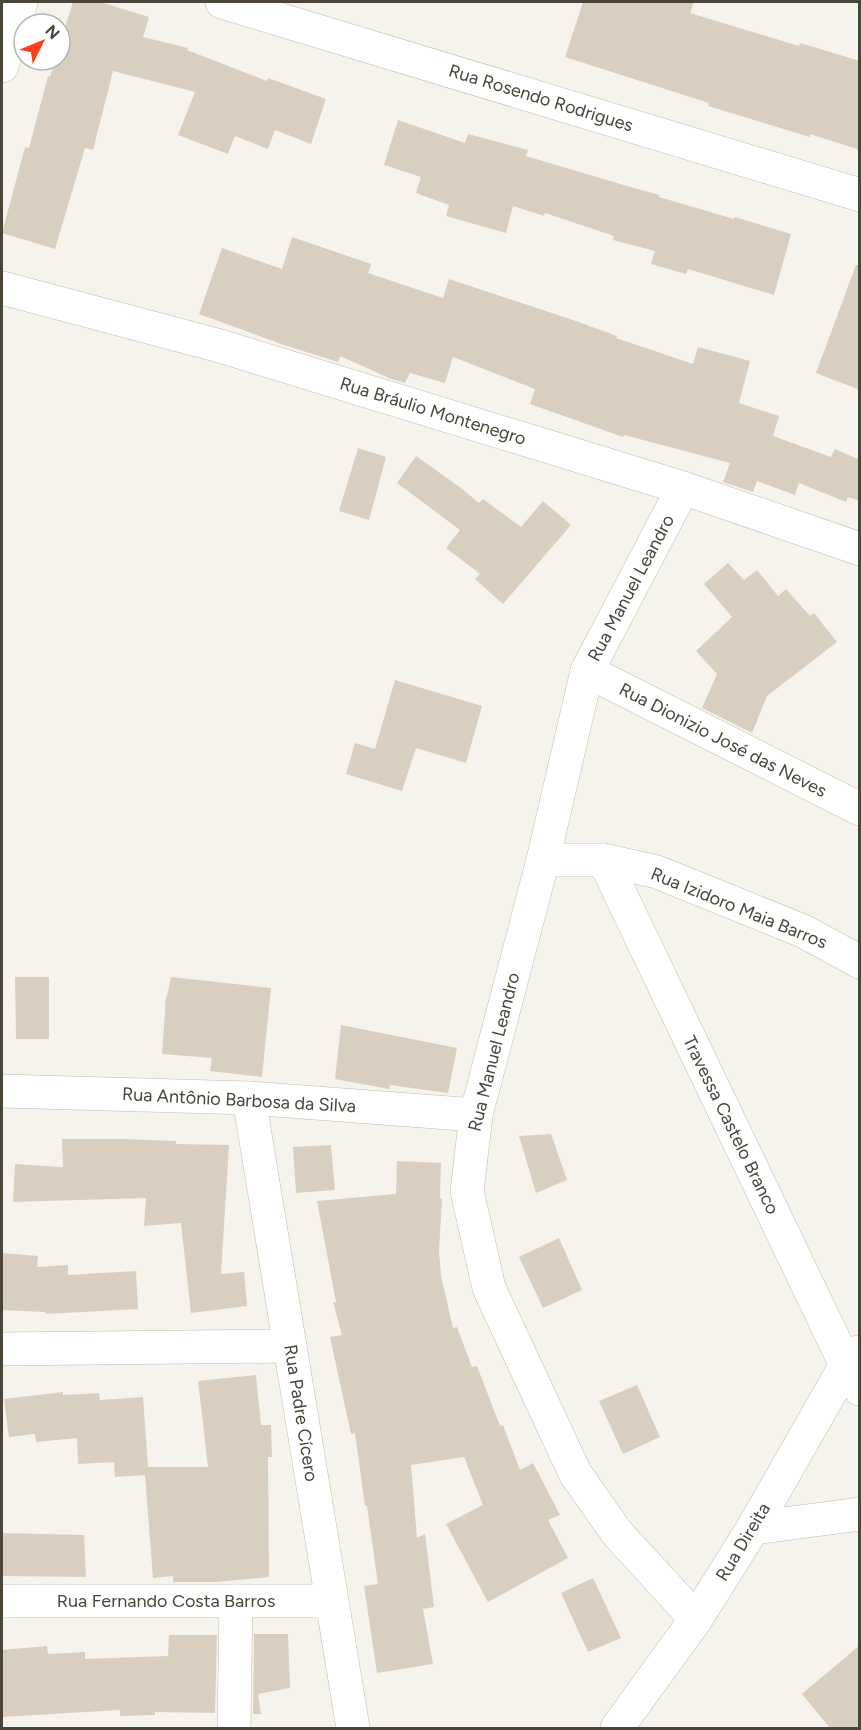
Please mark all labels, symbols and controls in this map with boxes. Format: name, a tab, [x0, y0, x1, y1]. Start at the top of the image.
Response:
north arrow	[12, 12, 72, 72]
text: N	[41, 21, 64, 43]
street label: Rua Rosendo Rodrigues	[446, 59, 636, 137]
street label: Rua Bráulio Montenegro	[337, 372, 529, 450]
street label: Rua Manuel Leandro	[583, 511, 679, 665]
street label: Rua Dionizio José das Neves	[616, 678, 830, 802]
street label: Rua Izidoro Maia Barros	[648, 863, 830, 953]
street label: Rua Manuel Leandro	[464, 970, 524, 1134]
street label: Travessa Castelo Branco	[678, 1032, 784, 1218]
street label: Rua Antônio Barbosa da Silva	[121, 1083, 357, 1117]
street label: Rua Padre Cícero	[279, 1343, 323, 1483]
street label: Rua Direita	[711, 1499, 775, 1585]
street label: Rua Fernando Costa Barros	[57, 1590, 275, 1612]

